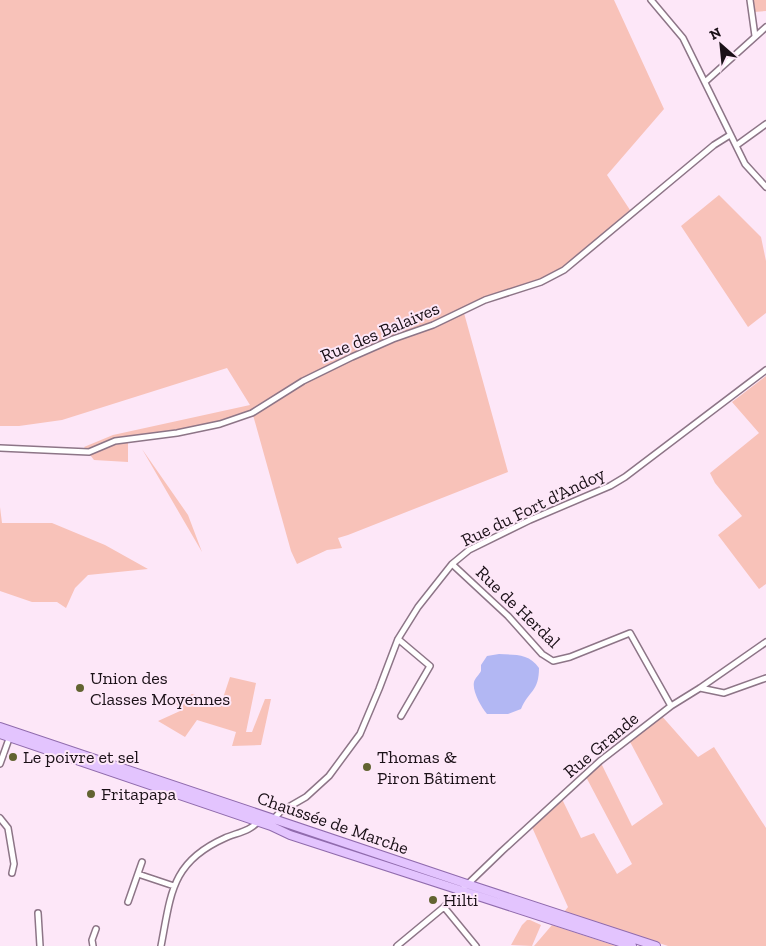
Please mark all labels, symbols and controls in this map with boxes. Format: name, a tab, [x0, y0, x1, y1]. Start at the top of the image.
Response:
north arrow	[696, 20, 746, 70]
text: N	[707, 24, 724, 44]
street label: Rue des Balaives	[317, 297, 443, 367]
street label: Rue du Fort d'Andoy	[458, 462, 609, 551]
street label: Rue de Herdal	[471, 561, 565, 653]
place label: Union des Classes Moyennes	[90, 667, 230, 710]
marker: Union des Classes Moyennes	[74, 682, 86, 694]
street label: Rue Grande	[559, 707, 643, 783]
place label: Le poivre et sel	[23, 746, 139, 768]
place label: Thomas & Piron Bâtiment	[377, 746, 496, 789]
marker: Le poivre et sel	[7, 751, 19, 763]
marker: Thomas & Piron Bâtiment	[361, 761, 373, 773]
place label: Fritapapa	[101, 783, 177, 805]
street label: Chaussée de Marche	[254, 787, 412, 859]
marker: Fritapapa	[85, 788, 97, 800]
place label: Hilti	[443, 889, 478, 911]
marker: Hilti	[427, 894, 439, 906]

